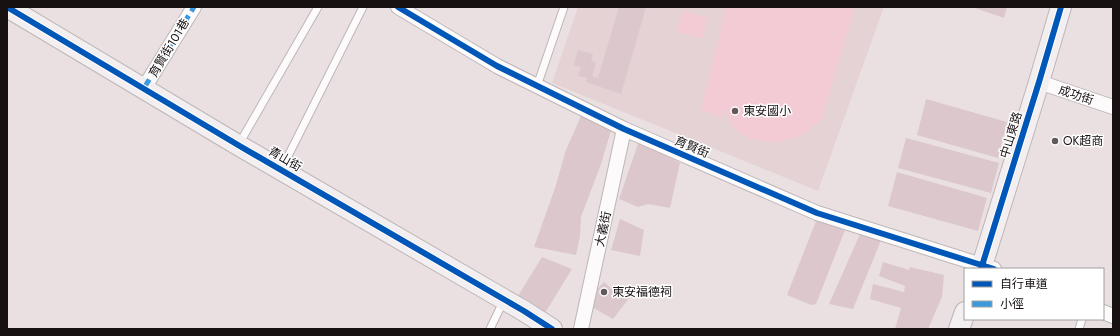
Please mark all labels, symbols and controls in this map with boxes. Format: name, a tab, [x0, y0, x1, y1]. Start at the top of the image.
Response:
street label: 育賢街101巷	[144, 15, 194, 81]
street label: 成功街	[1056, 81, 1096, 109]
place label: 東安國小	[743, 102, 791, 120]
marker: 東安國小	[730, 106, 740, 116]
street label: 中山東路	[995, 109, 1027, 161]
street label: 育賢街	[672, 132, 712, 162]
place label: OK超商	[1063, 132, 1103, 150]
marker: OK超商	[1050, 136, 1060, 146]
street label: 青山街	[265, 142, 305, 176]
street label: 大義街	[590, 210, 616, 248]
legend	[964, 268, 1104, 320]
text: 自行車道	[1000, 275, 1048, 293]
place label: 東安福德祠	[612, 283, 672, 301]
marker: 東安福德祠	[599, 287, 609, 297]
text: 小徑	[1000, 295, 1024, 313]

